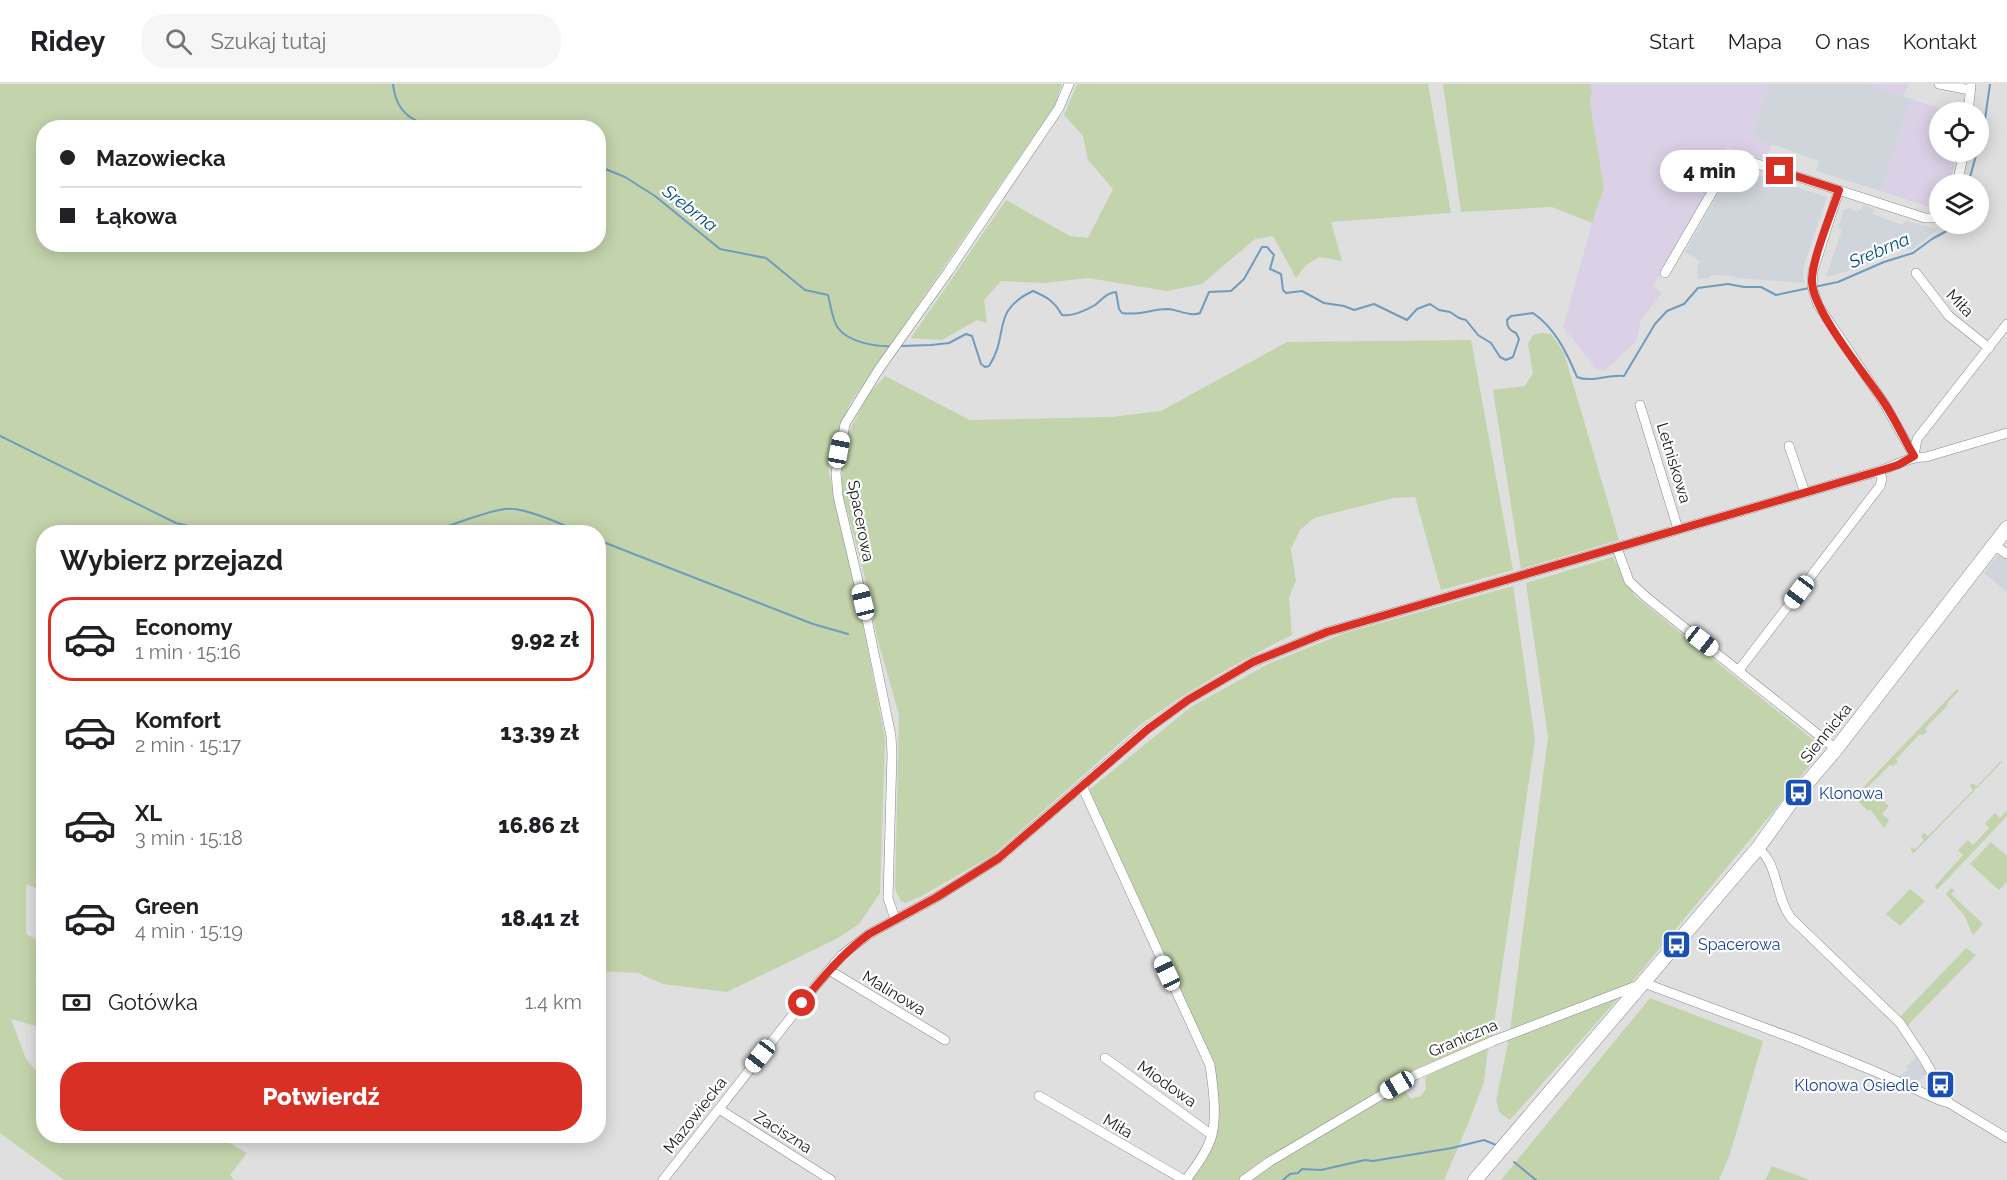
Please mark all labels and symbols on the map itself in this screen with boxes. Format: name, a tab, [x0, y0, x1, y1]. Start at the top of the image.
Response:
callout: 4 min	[1660, 150, 1759, 192]
route end	[1766, 157, 1793, 184]
water label: Srebrna	[658, 179, 722, 236]
water label: Srebrna	[1845, 228, 1913, 273]
street label: Miła	[1942, 285, 1978, 321]
street label: Letniskowa	[1653, 420, 1695, 506]
car	[827, 431, 851, 469]
street label: Spacerowa	[844, 479, 878, 563]
car	[1781, 572, 1817, 612]
car	[850, 582, 876, 622]
car	[1682, 623, 1722, 659]
street label: Siennicka	[1796, 700, 1856, 766]
bus stop icon: Klonowa	[1782, 777, 1814, 809]
place label: Klonowa	[1819, 784, 1883, 803]
bus stop icon: Spacerowa	[1661, 928, 1693, 960]
place label: Spacerowa	[1698, 935, 1781, 954]
car	[1151, 953, 1183, 993]
street label: Malinowa	[859, 967, 929, 1019]
route start	[788, 989, 815, 1016]
street label: Graniczna	[1426, 1015, 1500, 1061]
car	[742, 1036, 778, 1076]
street label: Miodowa	[1134, 1057, 1200, 1111]
car	[1377, 1068, 1417, 1102]
bus stop icon: Klonowa Osiedle	[1924, 1069, 1956, 1101]
street label: Mazowiecka	[659, 1073, 731, 1157]
place label: Klonowa Osiedle	[1794, 1076, 1919, 1095]
street label: Zaciszna	[751, 1107, 815, 1157]
street label: Miła	[1100, 1110, 1136, 1142]

